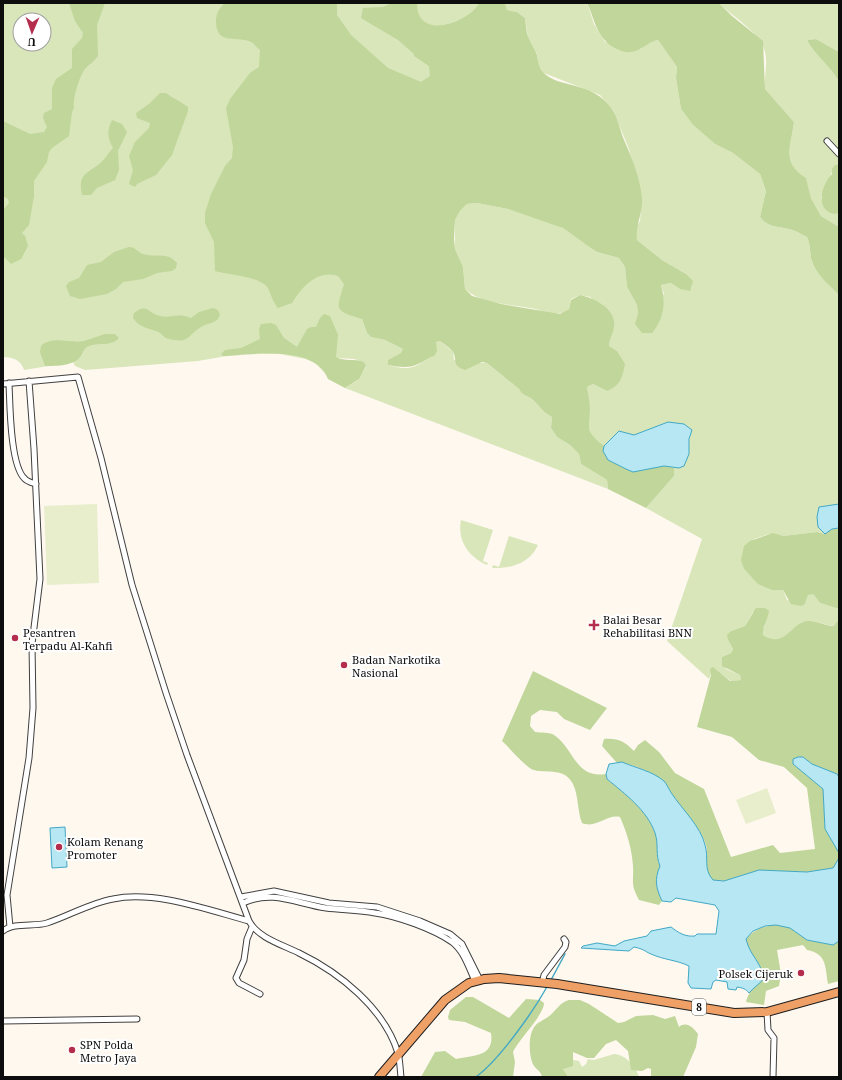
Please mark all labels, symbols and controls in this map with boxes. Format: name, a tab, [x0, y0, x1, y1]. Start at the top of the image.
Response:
north arrow	[12, 12, 52, 52]
text: U	[26, 35, 36, 50]
place label: Balai Besar Rehabilitasi BNN	[603, 612, 692, 640]
marker: Balai Besar Rehabilitasi BNN	[588, 619, 600, 631]
place label: Pesantren Terpadu Al-Kahfi	[23, 625, 113, 653]
marker: Pesantren Terpadu Al-Kahfi	[10, 633, 20, 643]
place label: Badan Narkotika Nasional	[352, 652, 441, 680]
marker: Badan Narkotika Nasional	[339, 660, 349, 670]
place label: Kolam Renang Promoter	[67, 834, 143, 862]
marker: Kolam Renang Promoter	[54, 842, 64, 852]
place label: Polsek Cijeruk	[718, 966, 794, 981]
marker: Polsek Cijeruk	[796, 968, 806, 978]
road number: 8	[692, 999, 706, 1015]
place label: SPN Polda Metro Jaya	[80, 1037, 137, 1065]
marker: SPN Polda Metro Jaya	[67, 1045, 77, 1055]

